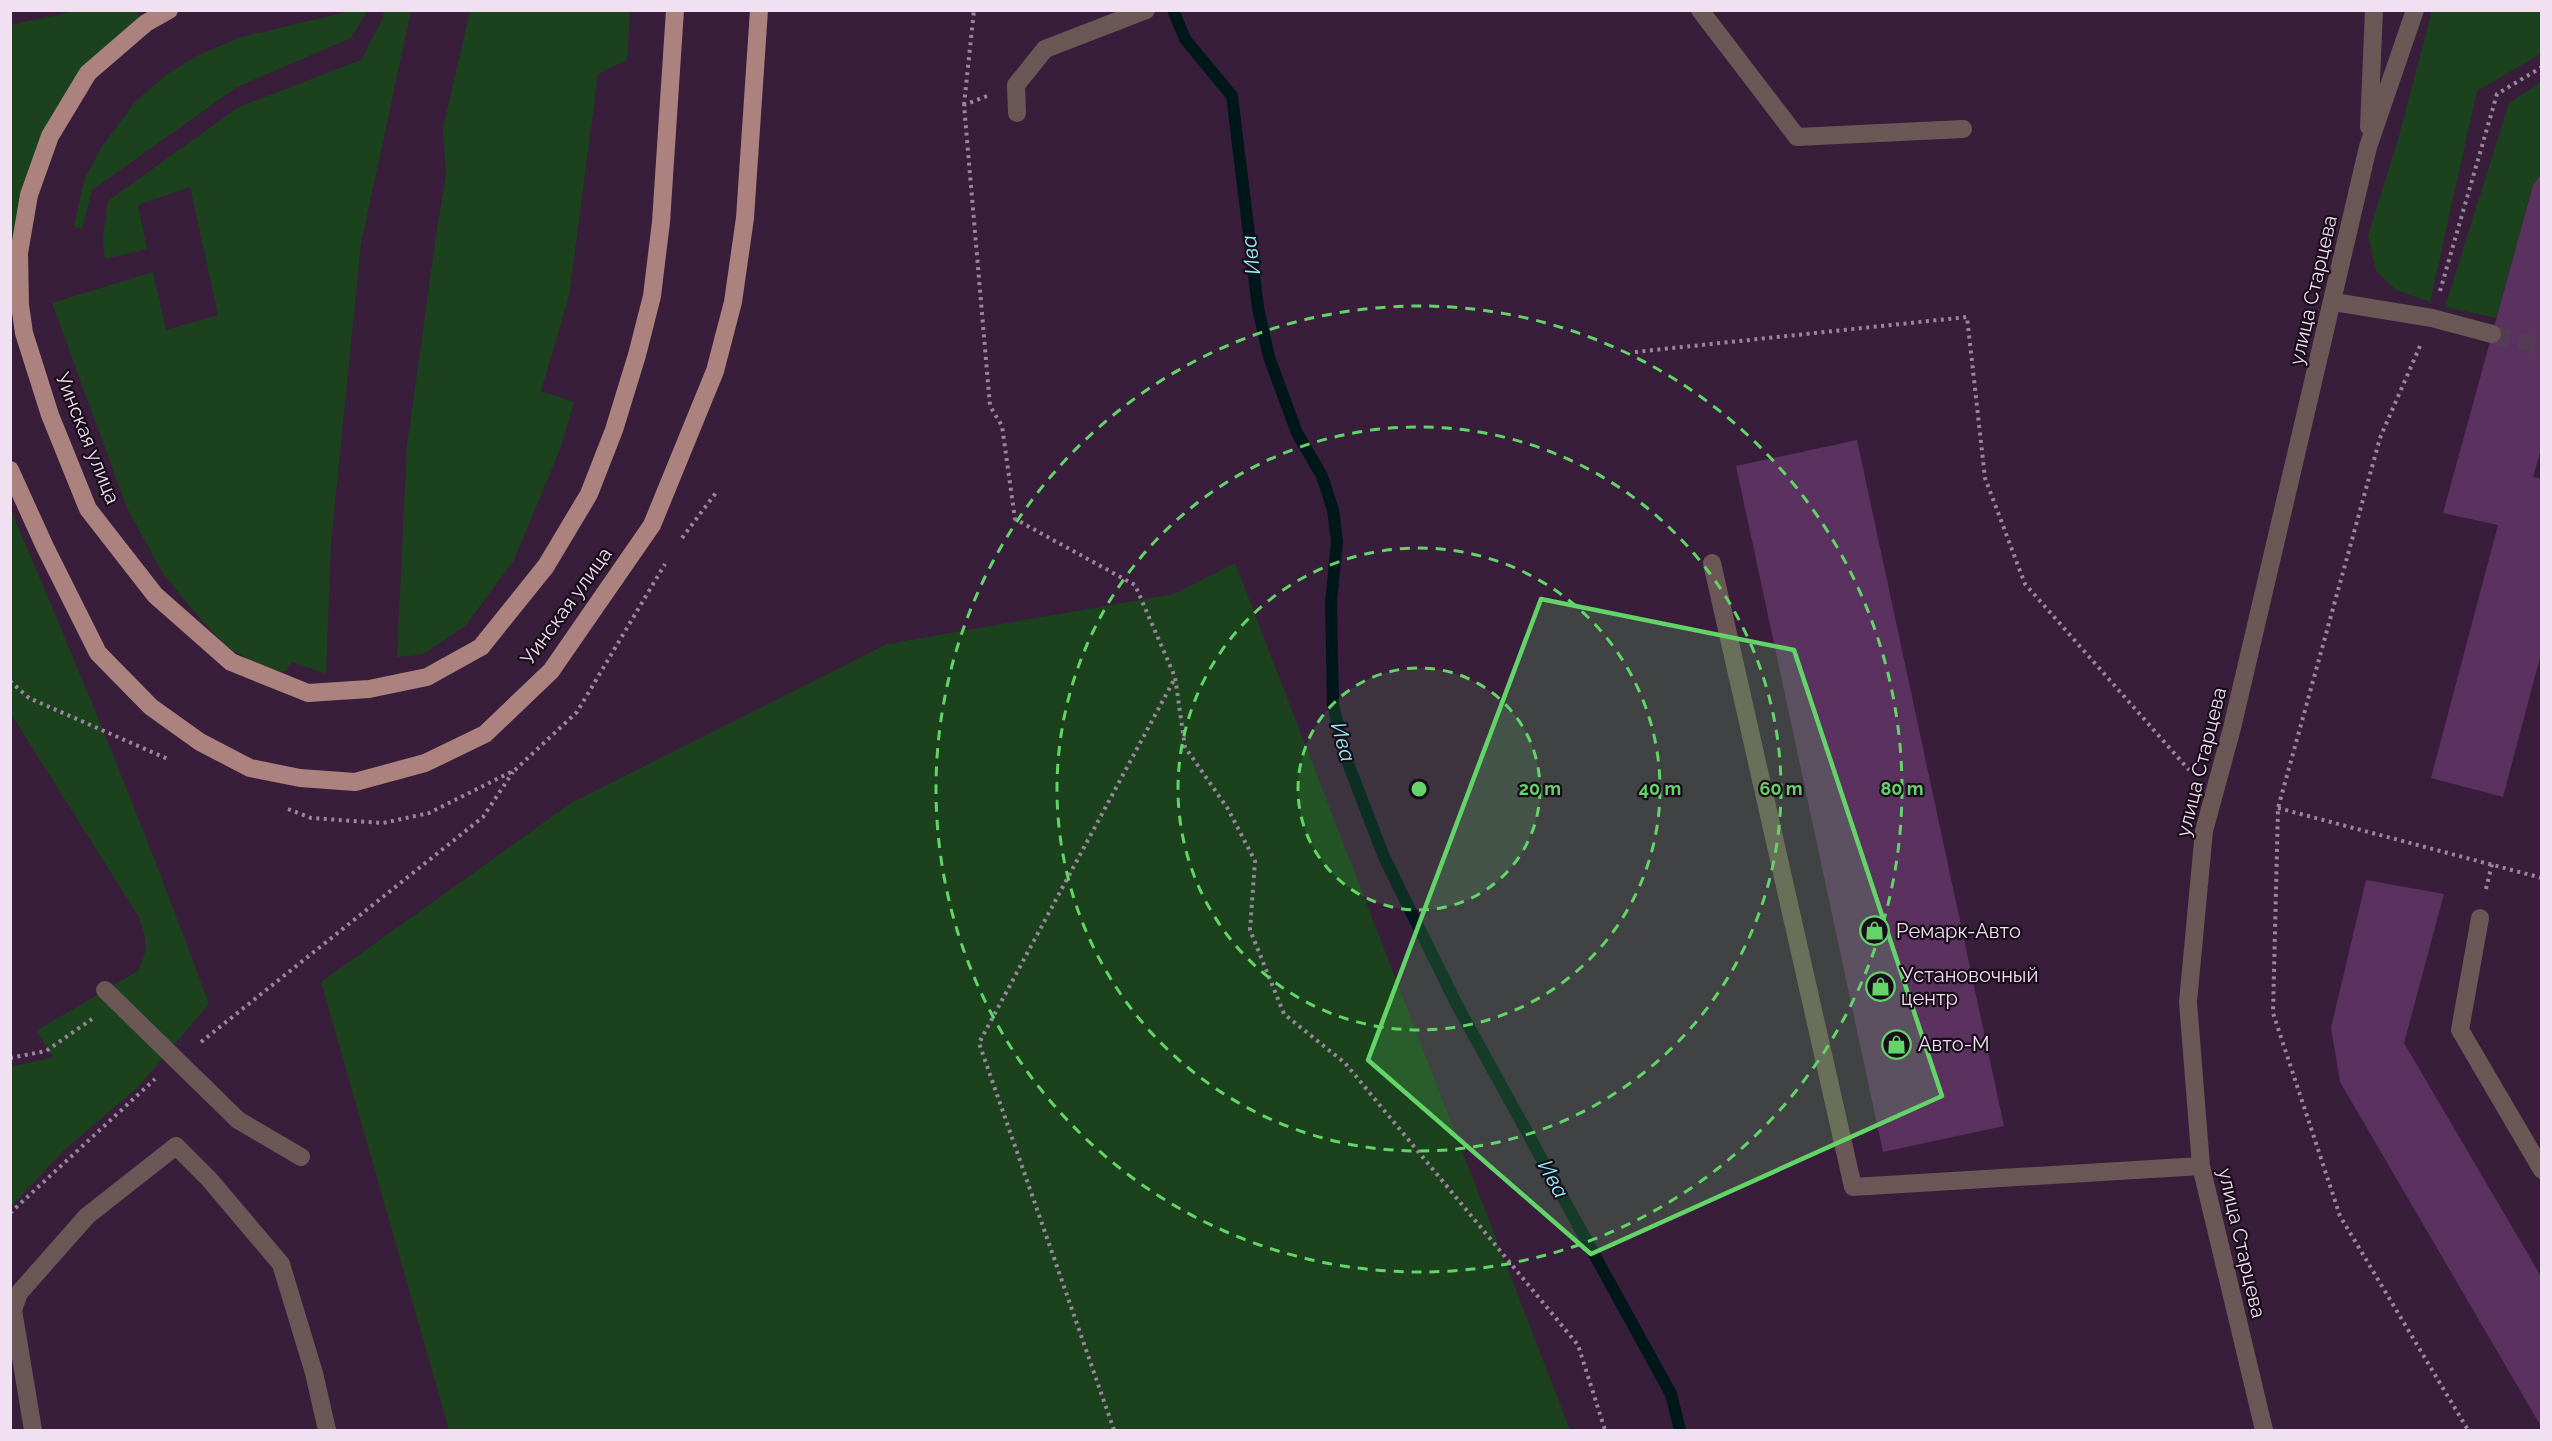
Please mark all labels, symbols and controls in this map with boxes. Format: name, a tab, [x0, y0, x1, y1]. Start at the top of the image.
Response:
street label: улица Старцева	[2284, 213, 2342, 367]
water label: Ива	[1236, 234, 1265, 276]
street label: Уинская улица	[51, 369, 125, 507]
street label: Уинская улица	[515, 542, 617, 670]
street label: улица Старцева	[2171, 685, 2231, 839]
water label: Ива	[1326, 719, 1361, 764]
text: 20 m	[1519, 778, 1561, 799]
text: 40 m	[1639, 778, 1681, 799]
text: 60 m	[1759, 778, 1803, 799]
text: 80 m	[1880, 778, 1924, 799]
centre of rings	[1409, 779, 1429, 799]
shop icon: Ремарк-Авто	[1859, 915, 1891, 947]
place label: Ремарк-Авто	[1896, 919, 2021, 943]
place label: Установочный центр	[1901, 963, 2038, 1010]
shop icon: Установочный центр	[1864, 970, 1896, 1002]
shop icon: Авто-М	[1881, 1028, 1913, 1060]
place label: Авто-М	[1918, 1032, 1990, 1056]
water label: Ива	[1533, 1155, 1574, 1202]
street label: улица Старцева	[2213, 1166, 2271, 1320]

